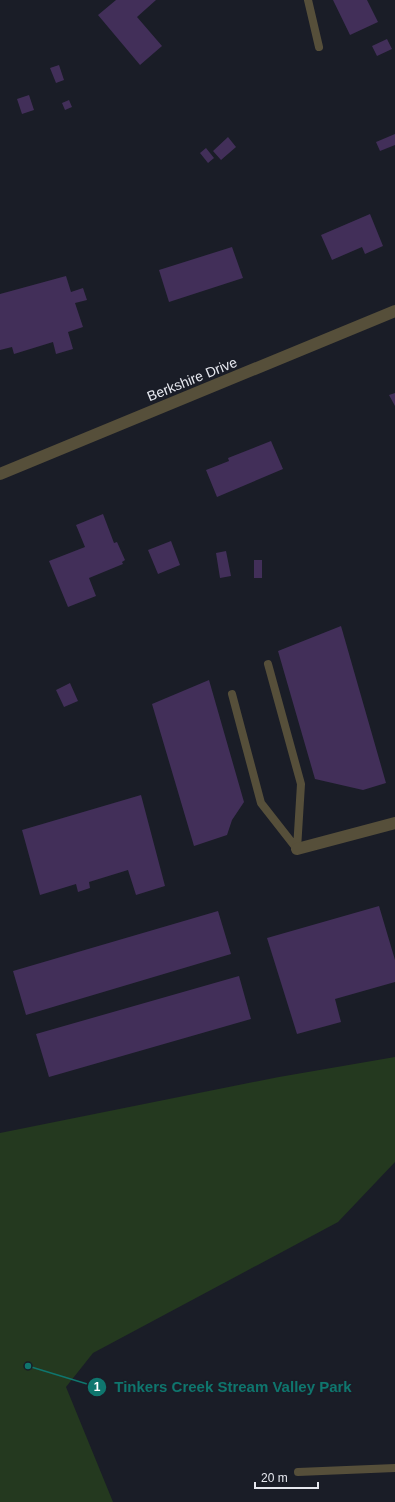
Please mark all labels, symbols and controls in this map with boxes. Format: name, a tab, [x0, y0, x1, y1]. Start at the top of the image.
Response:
street label: Berkshire Drive	[145, 354, 240, 404]
callout: Tinkers Creek Stream Valley Park	[87, 1373, 360, 1400]
text: Tinkers Creek Stream Valley Park	[114, 1378, 352, 1395]
text: 1	[94, 1380, 101, 1394]
scale bar	[255, 1464, 318, 1490]
text: 20 m	[261, 1471, 288, 1485]

